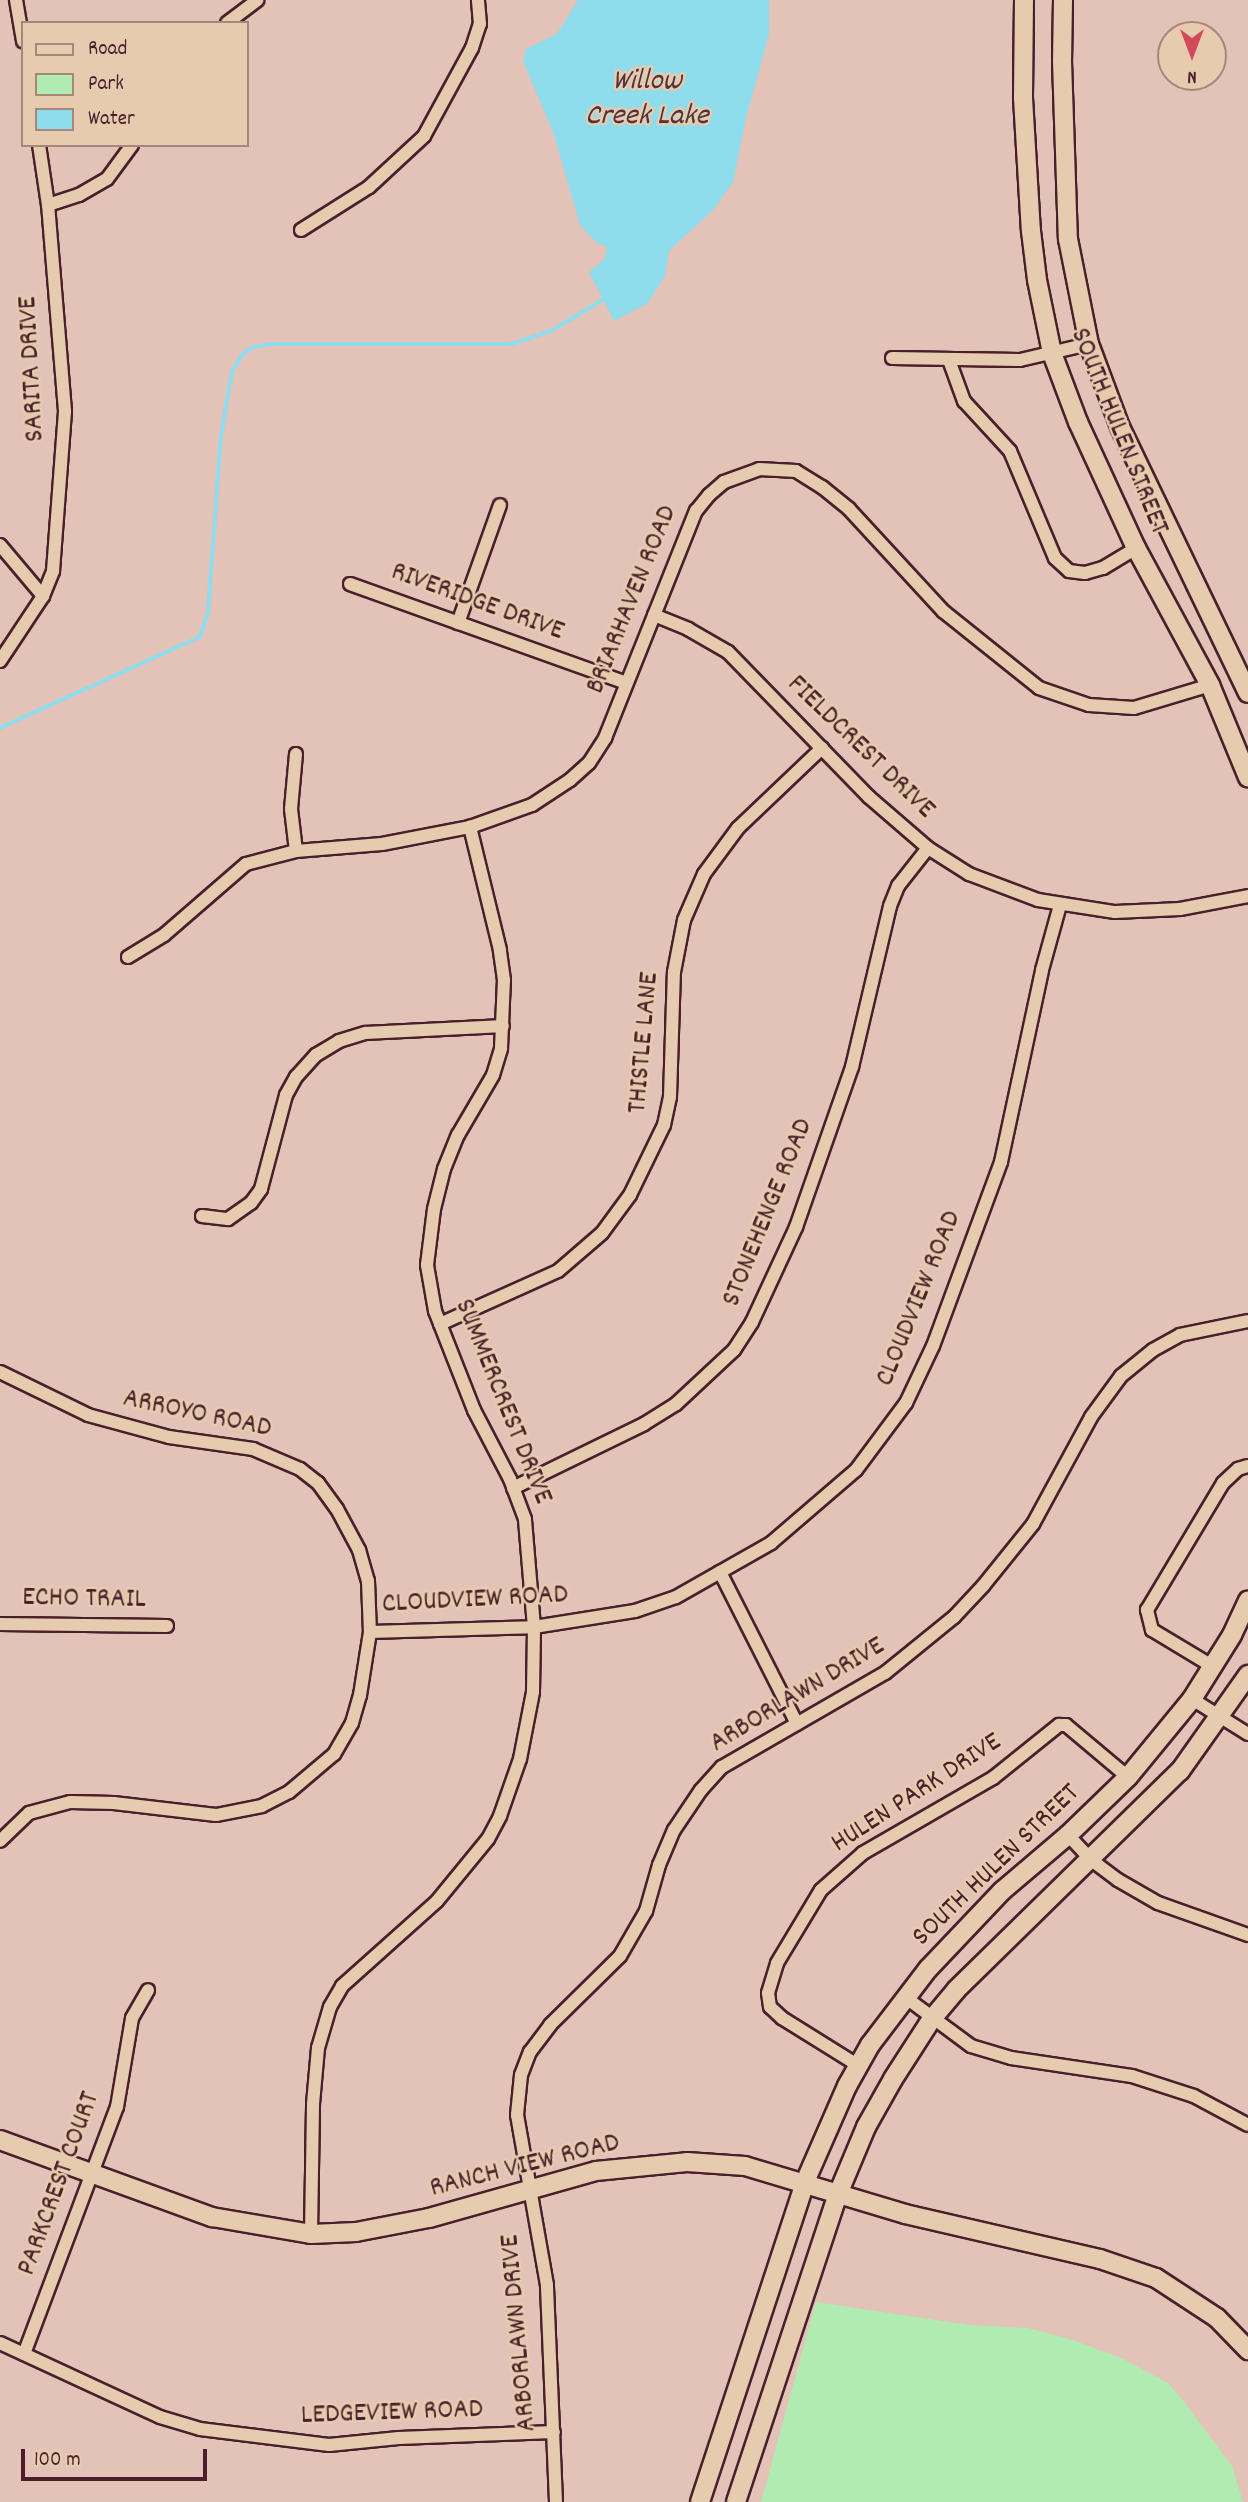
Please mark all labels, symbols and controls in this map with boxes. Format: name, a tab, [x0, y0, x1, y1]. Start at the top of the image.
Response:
legend	[21, 21, 248, 147]
north arrow	[1157, 21, 1227, 91]
text: Road	[88, 35, 127, 65]
text: N	[1187, 62, 1197, 89]
water label: Willow Creek Lake	[585, 65, 709, 136]
text: Park	[88, 70, 124, 100]
text: Water	[88, 105, 135, 135]
street label: SARITA DRIVE	[12, 295, 54, 443]
street label: SOUTH HULEN STREET	[1061, 324, 1175, 540]
street label: BRIARHAVEN ROAD	[580, 501, 686, 699]
street label: RIVERIDGE DRIVE	[386, 556, 568, 650]
street label: FIELDCREST DRIVE	[779, 669, 941, 827]
street label: THISTLE LANE	[622, 971, 668, 1115]
street label: STONEHENGE ROAD	[716, 1114, 822, 1312]
street label: CLOUDVIEW ROAD	[870, 1206, 970, 1392]
street label: SUMMERCREST DRIVE	[446, 1295, 558, 1509]
street label: ARROYO ROAD	[120, 1383, 274, 1447]
street label: CLOUDVIEW ROAD	[381, 1579, 569, 1623]
street label: ECHO TRAIL	[22, 1582, 146, 1618]
street label: ARBORLAWN DRIVE	[705, 1631, 891, 1761]
street label: HULEN PARK DRIVE	[826, 1726, 1008, 1862]
street label: SOUTH HULEN STREET	[906, 1778, 1088, 1954]
street label: PARKCREST COURT	[11, 2088, 109, 2280]
street label: RANCH VIEW ROAD	[427, 2127, 623, 2207]
street label: ARBORLAWN DRIVE	[495, 2233, 545, 2433]
street label: LEDGEVIEW ROAD	[300, 2394, 484, 2434]
scale bar	[24, 2436, 210, 2480]
text: 100 m	[34, 2446, 81, 2476]

